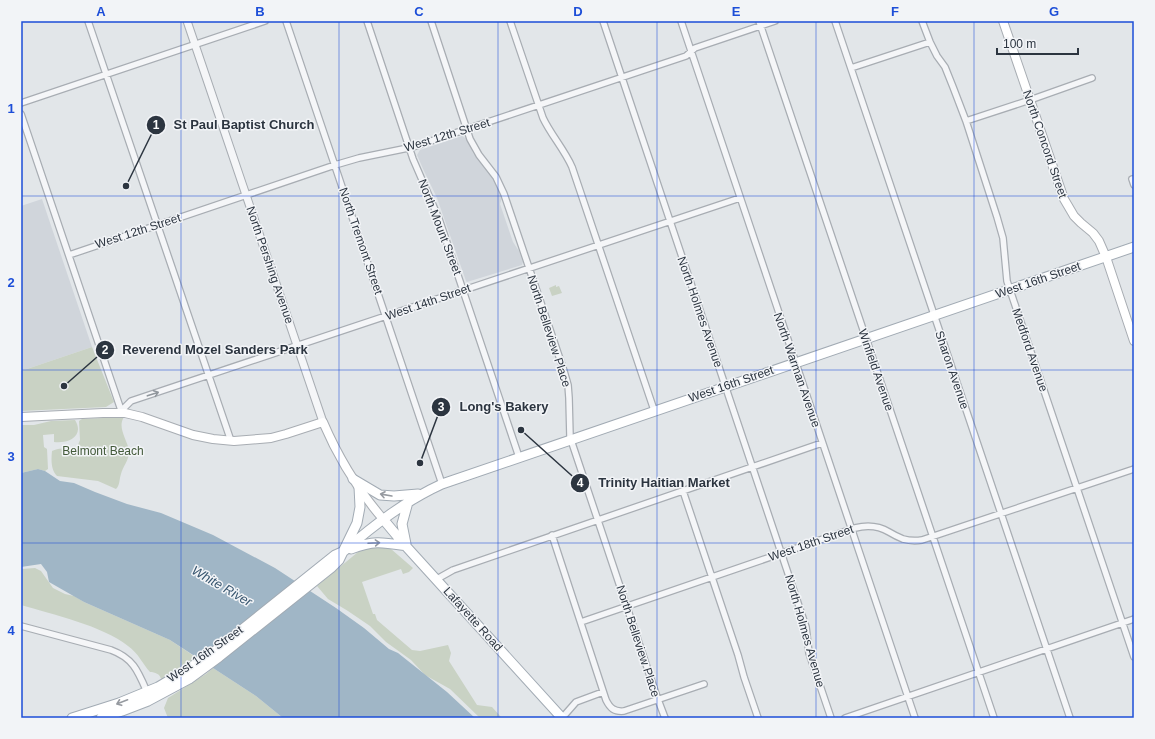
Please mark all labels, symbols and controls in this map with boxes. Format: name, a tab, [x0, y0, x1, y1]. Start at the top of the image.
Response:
text: A	[96, 4, 106, 19]
text: B	[255, 4, 265, 19]
text: C	[414, 4, 424, 19]
text: D	[573, 4, 583, 19]
text: E	[732, 4, 741, 19]
text: F	[891, 4, 899, 19]
text: G	[1049, 4, 1059, 19]
scale bar	[997, 30, 1078, 56]
text: 100 m	[1003, 37, 1036, 51]
street label: North Concord Street	[1020, 88, 1070, 201]
text: 1	[7, 101, 15, 116]
callout: St Paul Baptist Church	[146, 112, 323, 137]
street label: West 12th Street	[402, 115, 492, 155]
text: St Paul Baptist Church	[174, 117, 314, 132]
text: 1	[153, 118, 160, 132]
street label: North Mount Street	[415, 177, 465, 277]
street label: North Tremont Street	[336, 186, 386, 297]
street label: North Pershing Avenue	[243, 204, 297, 326]
street label: West 12th Street	[93, 210, 183, 251]
street label: North Holmes Avenue	[674, 255, 726, 370]
street label: West 16th Street	[994, 259, 1083, 301]
street label: North Belleview Place	[524, 273, 574, 389]
text: 2	[7, 275, 15, 290]
street label: West 14th Street	[384, 281, 473, 323]
street label: Medford Avenue	[1009, 307, 1051, 394]
street label: North Warman Avenue	[771, 311, 823, 430]
street label: Winfield Avenue	[855, 327, 897, 413]
street label: Sharon Avenue	[932, 329, 972, 411]
callout: Reverend Mozel Sanders Park	[95, 337, 316, 362]
text: Reverend Mozel Sanders Park	[122, 342, 309, 357]
text: 2	[102, 343, 109, 357]
street label: West 16th Street	[687, 363, 776, 405]
one-way arrow	[147, 389, 159, 397]
callout: Long's Bakery	[431, 394, 556, 419]
text: Long's Bakery	[459, 399, 549, 414]
text: 3	[438, 400, 445, 414]
park label: Belmont Beach	[62, 444, 144, 458]
text: 3	[7, 449, 15, 464]
callout: Trinity Haitian Market	[570, 470, 737, 495]
text: Trinity Haitian Market	[598, 475, 730, 490]
text: 4	[577, 476, 584, 490]
one-way arrow	[379, 491, 392, 499]
street label: West 18th Street	[767, 522, 856, 564]
one-way arrow	[367, 539, 380, 546]
water label: White River	[189, 563, 255, 610]
street label: North Holmes Avenue	[782, 573, 828, 689]
street label: North Belleview Place	[613, 583, 663, 699]
street label: Lafayette Road	[441, 584, 505, 654]
street label: West 16th Street	[164, 622, 246, 685]
text: 4	[7, 623, 15, 638]
one-way arrow	[117, 698, 129, 706]

